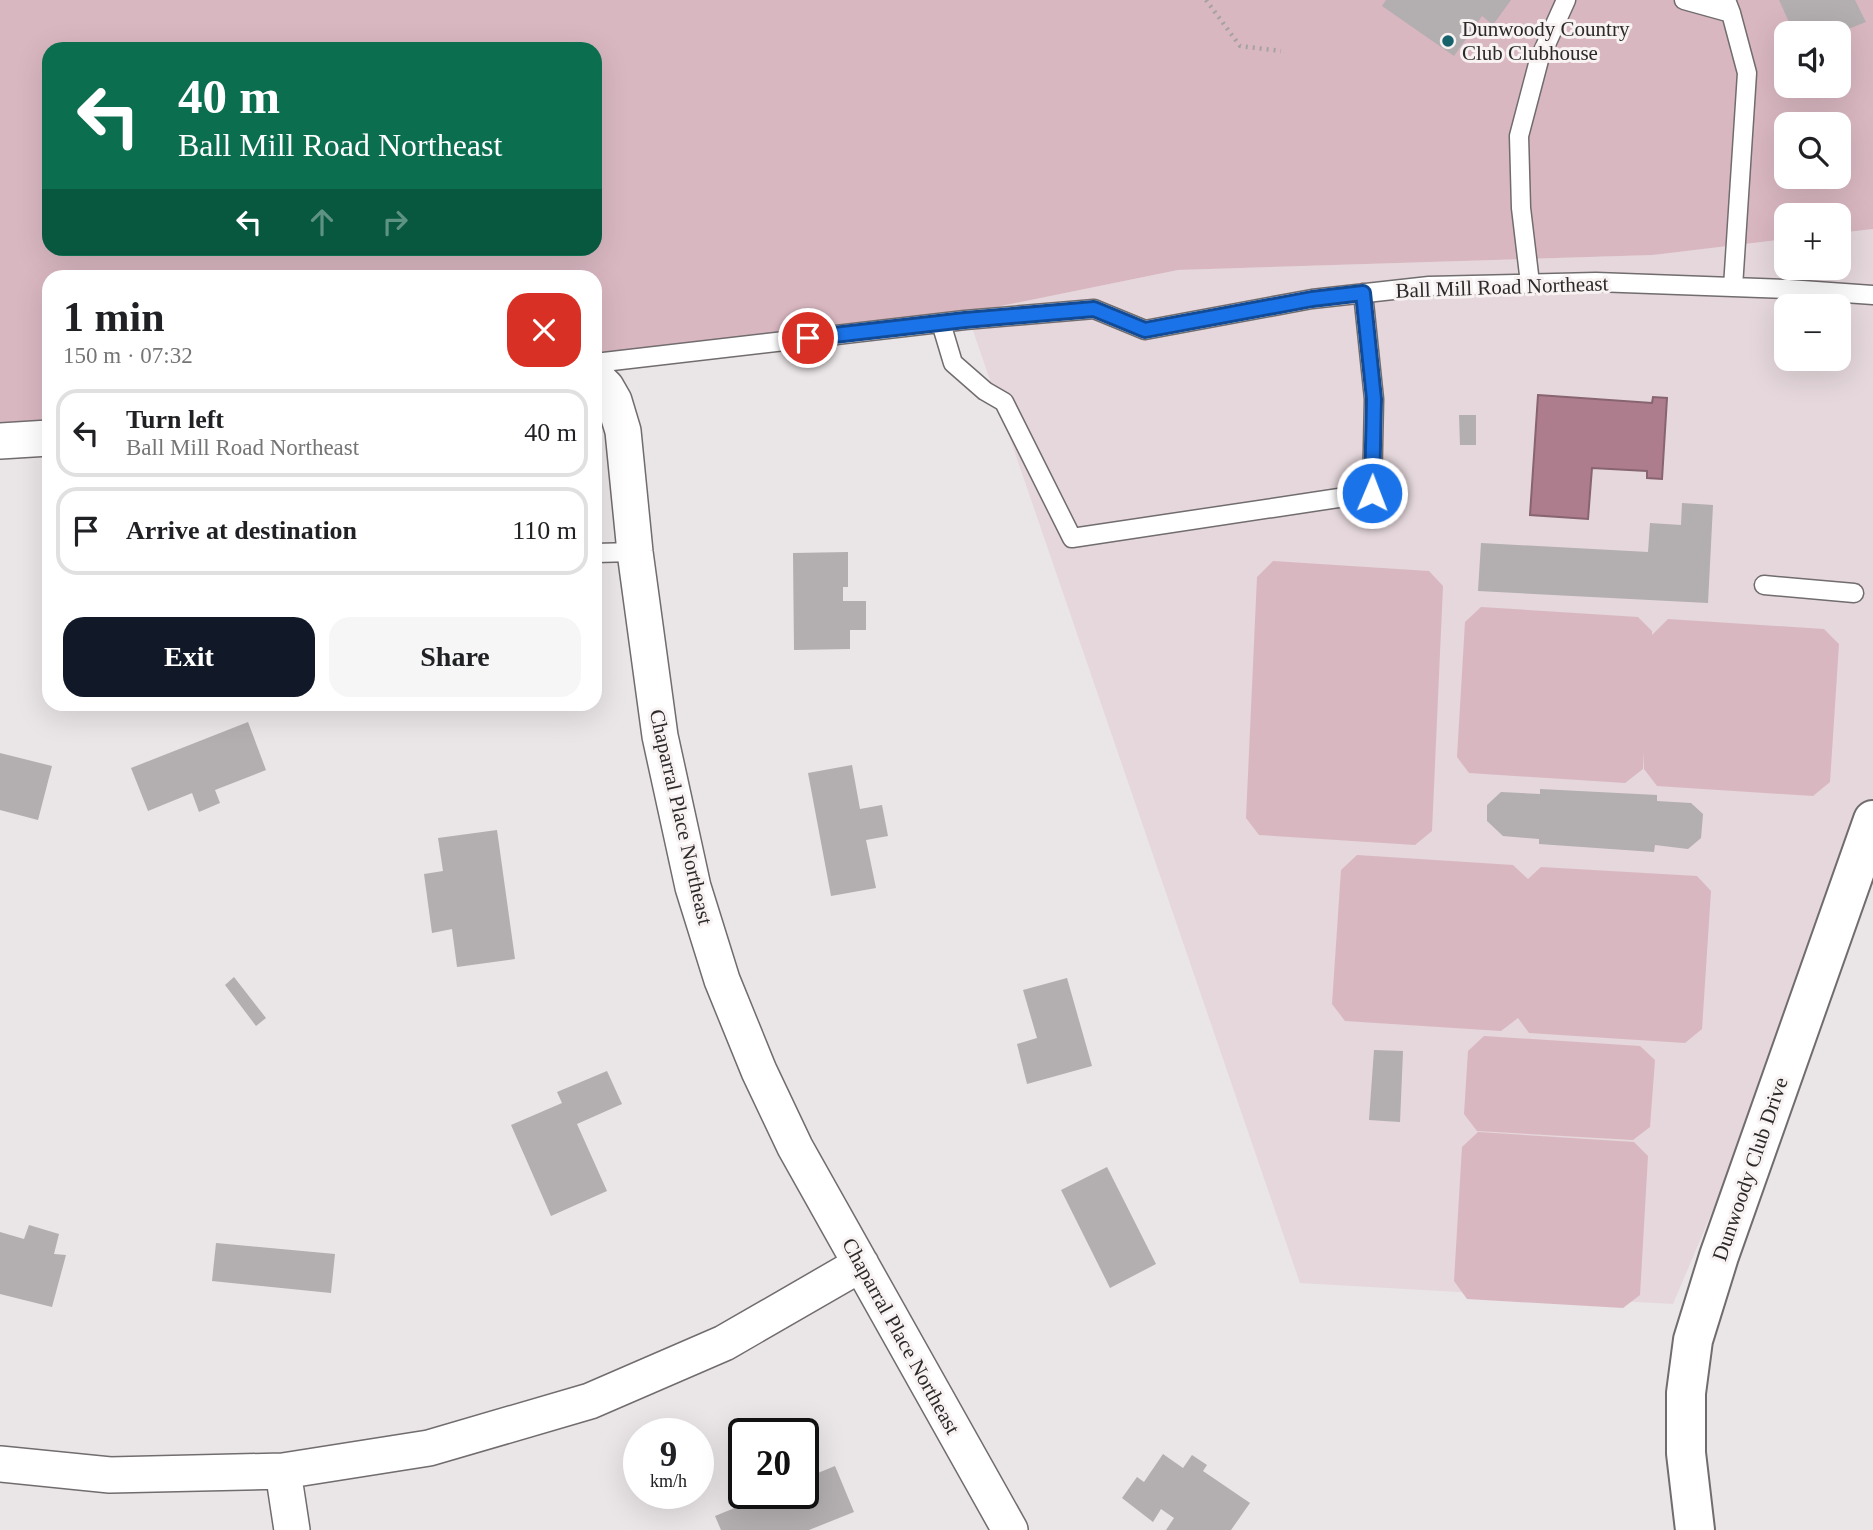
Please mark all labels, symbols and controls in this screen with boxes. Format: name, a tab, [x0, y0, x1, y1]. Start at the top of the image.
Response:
place label: Dunwoody Country Club Clubhouse	[1462, 17, 1630, 65]
map controls	[1774, 21, 1851, 371]
button: sound	[1774, 21, 1851, 98]
marker: Dunwoody Country Club Clubhouse	[1440, 33, 1456, 49]
text: 40 m	[178, 69, 280, 124]
icon: left	[63, 70, 154, 161]
button: search	[1774, 112, 1851, 189]
text: Ball Mill Road Northeast	[178, 127, 502, 163]
icon: left	[230, 203, 268, 241]
icon: ahead	[303, 203, 341, 241]
icon: right	[376, 203, 414, 241]
button: +	[1774, 203, 1851, 280]
street label: Ball Mill Road Northeast	[1395, 271, 1609, 303]
button: close	[507, 293, 581, 367]
text: 1 min	[63, 294, 165, 340]
button: −	[1774, 294, 1851, 371]
pin	[778, 308, 838, 368]
icon: arrive	[789, 319, 827, 357]
text: 150 m · 07:32	[63, 343, 193, 368]
text: Turn left	[126, 405, 224, 434]
icon: left	[67, 414, 105, 452]
text: 40 m	[524, 418, 577, 447]
text: Ball Mill Road Northeast	[126, 435, 359, 460]
position arrow	[1335, 456, 1409, 530]
icon: arrive	[67, 512, 105, 550]
text: Arrive at destination	[126, 516, 357, 545]
text: 110 m	[512, 516, 577, 545]
button: Exit	[63, 617, 315, 697]
button: Share	[329, 617, 581, 697]
street label: Chaparral Place Northeast	[645, 707, 718, 927]
street label: Dunwoody Club Drive	[1707, 1074, 1793, 1264]
street label: Chaparral Place Northeast	[837, 1234, 965, 1438]
speed limit sign: 20	[728, 1418, 819, 1509]
text: 9	[660, 1435, 677, 1474]
text: km/h	[650, 1471, 687, 1491]

